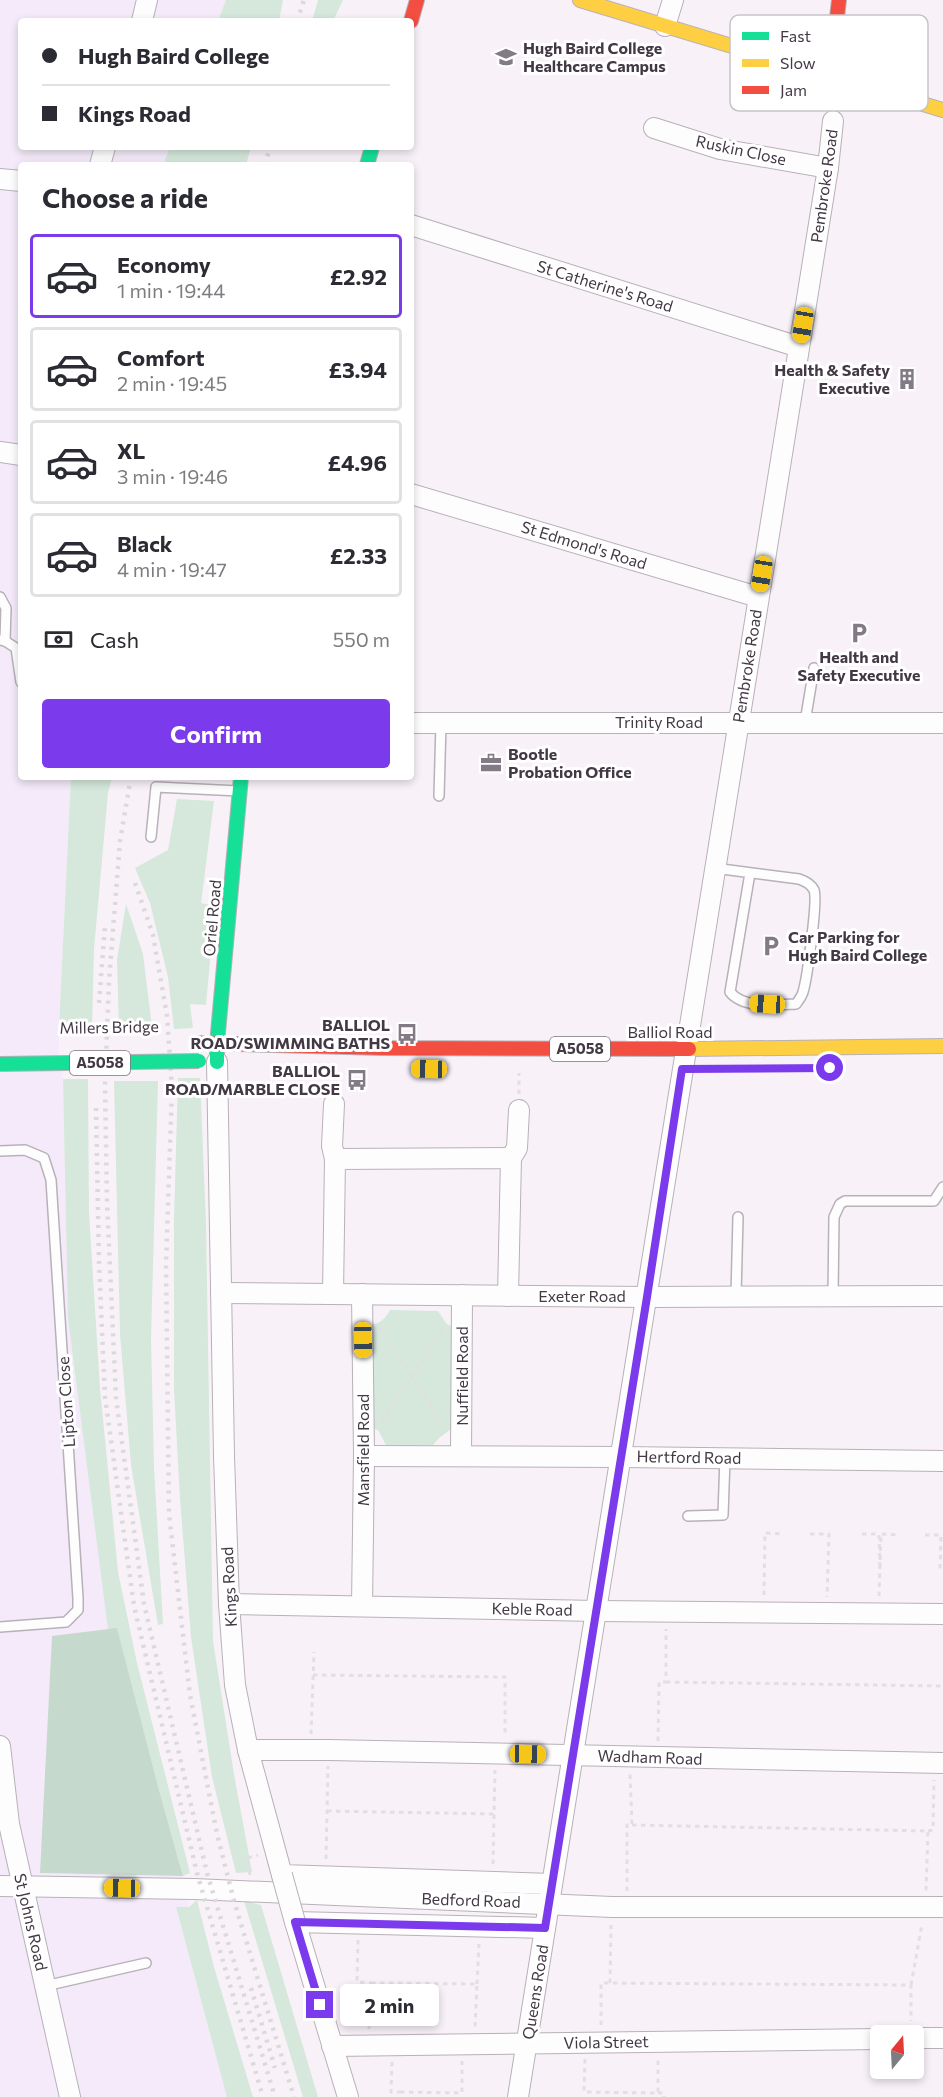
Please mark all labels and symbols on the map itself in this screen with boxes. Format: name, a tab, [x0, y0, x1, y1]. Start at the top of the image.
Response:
legend	[730, 15, 928, 111]
text: Fast	[780, 26, 811, 45]
place label: Hugh Baird College Healthcare Campus	[523, 38, 666, 75]
school or university icon: Hugh Baird College Healthcare Campus	[494, 45, 518, 69]
text: Slow	[780, 53, 816, 72]
text: Jam	[780, 80, 807, 99]
street label: Pembroke Road	[806, 128, 841, 244]
street label: Ruskin Close	[694, 131, 788, 168]
street label: St Catherine's Road	[535, 256, 676, 315]
car	[791, 306, 815, 344]
place label: Health & Safety Executive	[774, 360, 890, 397]
building icon: Health & Safety Executive	[895, 367, 919, 391]
street label: St Edmond's Road	[519, 516, 649, 573]
car	[750, 555, 774, 593]
street label: Pembroke Road	[728, 608, 765, 724]
parking icon: Health and Safety Executive	[847, 621, 871, 645]
place label: Health and Safety Executive	[798, 647, 920, 684]
street label: Trinity Road	[615, 712, 703, 731]
place label: Bootle Probation Office	[508, 744, 632, 781]
office icon: Bootle Probation Office	[479, 751, 503, 775]
street label: Oriel Road	[199, 879, 224, 957]
place label: Car Parking for Hugh Baird College	[788, 927, 927, 964]
parking icon: Car Parking for Hugh Baird College	[759, 934, 783, 958]
car	[749, 994, 785, 1014]
place label: BALLIOL ROAD/SWIMMING BATHS	[190, 1015, 390, 1052]
street label: Millers Bridge	[59, 1016, 159, 1037]
bus stop icon: BALLIOL ROAD/SWIMMING BATHS	[395, 1022, 419, 1046]
street label: Balliol Road	[628, 1022, 713, 1041]
road number: A5058	[550, 1037, 610, 1061]
road number: A5058	[70, 1051, 130, 1075]
route start	[816, 1054, 843, 1081]
car	[411, 1060, 447, 1078]
place label: BALLIOL ROAD/MARBLE CLOSE	[165, 1061, 340, 1098]
bus stop icon: BALLIOL ROAD/MARBLE CLOSE	[345, 1068, 369, 1092]
street label: Exeter Road	[538, 1286, 626, 1305]
car	[354, 1322, 372, 1358]
street label: Nuffield Road	[452, 1326, 471, 1426]
street label: Lipton Close	[53, 1356, 78, 1448]
street label: Mansfield Road	[353, 1394, 372, 1506]
street label: Hertford Road	[637, 1446, 741, 1467]
street label: Kings Road	[217, 1546, 240, 1628]
street label: Keble Road	[491, 1598, 573, 1619]
car	[510, 1745, 546, 1763]
street label: Wadham Road	[597, 1745, 703, 1768]
street label: St Johns Road	[11, 1871, 52, 1972]
car	[104, 1879, 140, 1897]
street label: Bedford Road	[421, 1888, 521, 1911]
street label: Queens Road	[518, 1943, 551, 2041]
callout: 2 min	[341, 1984, 440, 2026]
route end	[306, 1991, 333, 2018]
north arrow	[870, 2025, 924, 2079]
street label: Viola Street	[563, 2031, 649, 2052]

